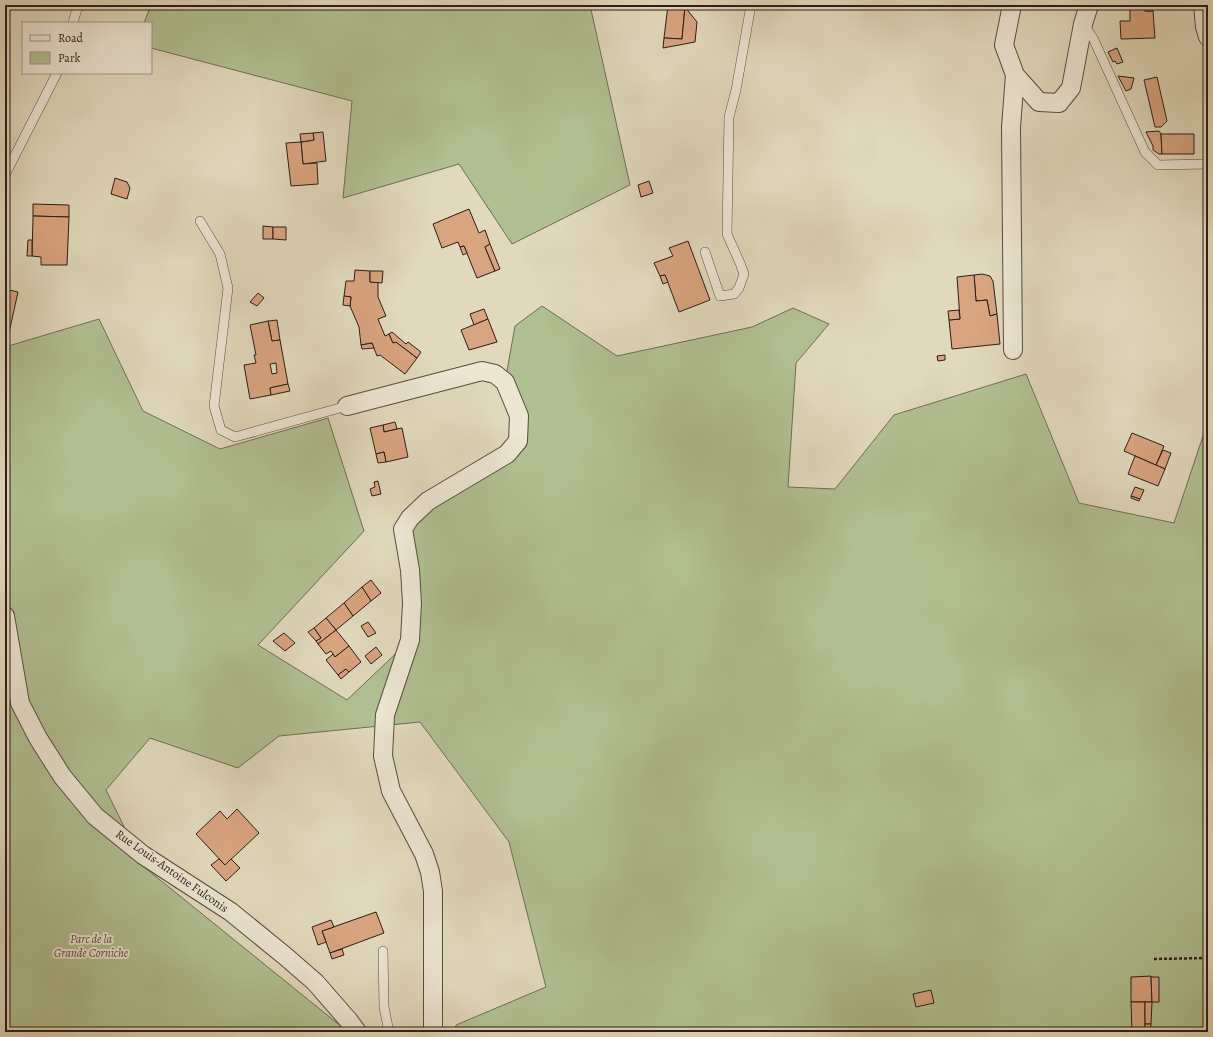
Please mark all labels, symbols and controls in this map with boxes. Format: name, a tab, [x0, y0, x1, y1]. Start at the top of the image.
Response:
legend	[22, 22, 152, 74]
text: Road	[58, 30, 84, 46]
text: Park	[58, 50, 81, 66]
street label: Rue Louis-Antoine Fulconis	[112, 826, 232, 916]
park label: Parc de la Grande Corniche	[54, 931, 129, 961]

